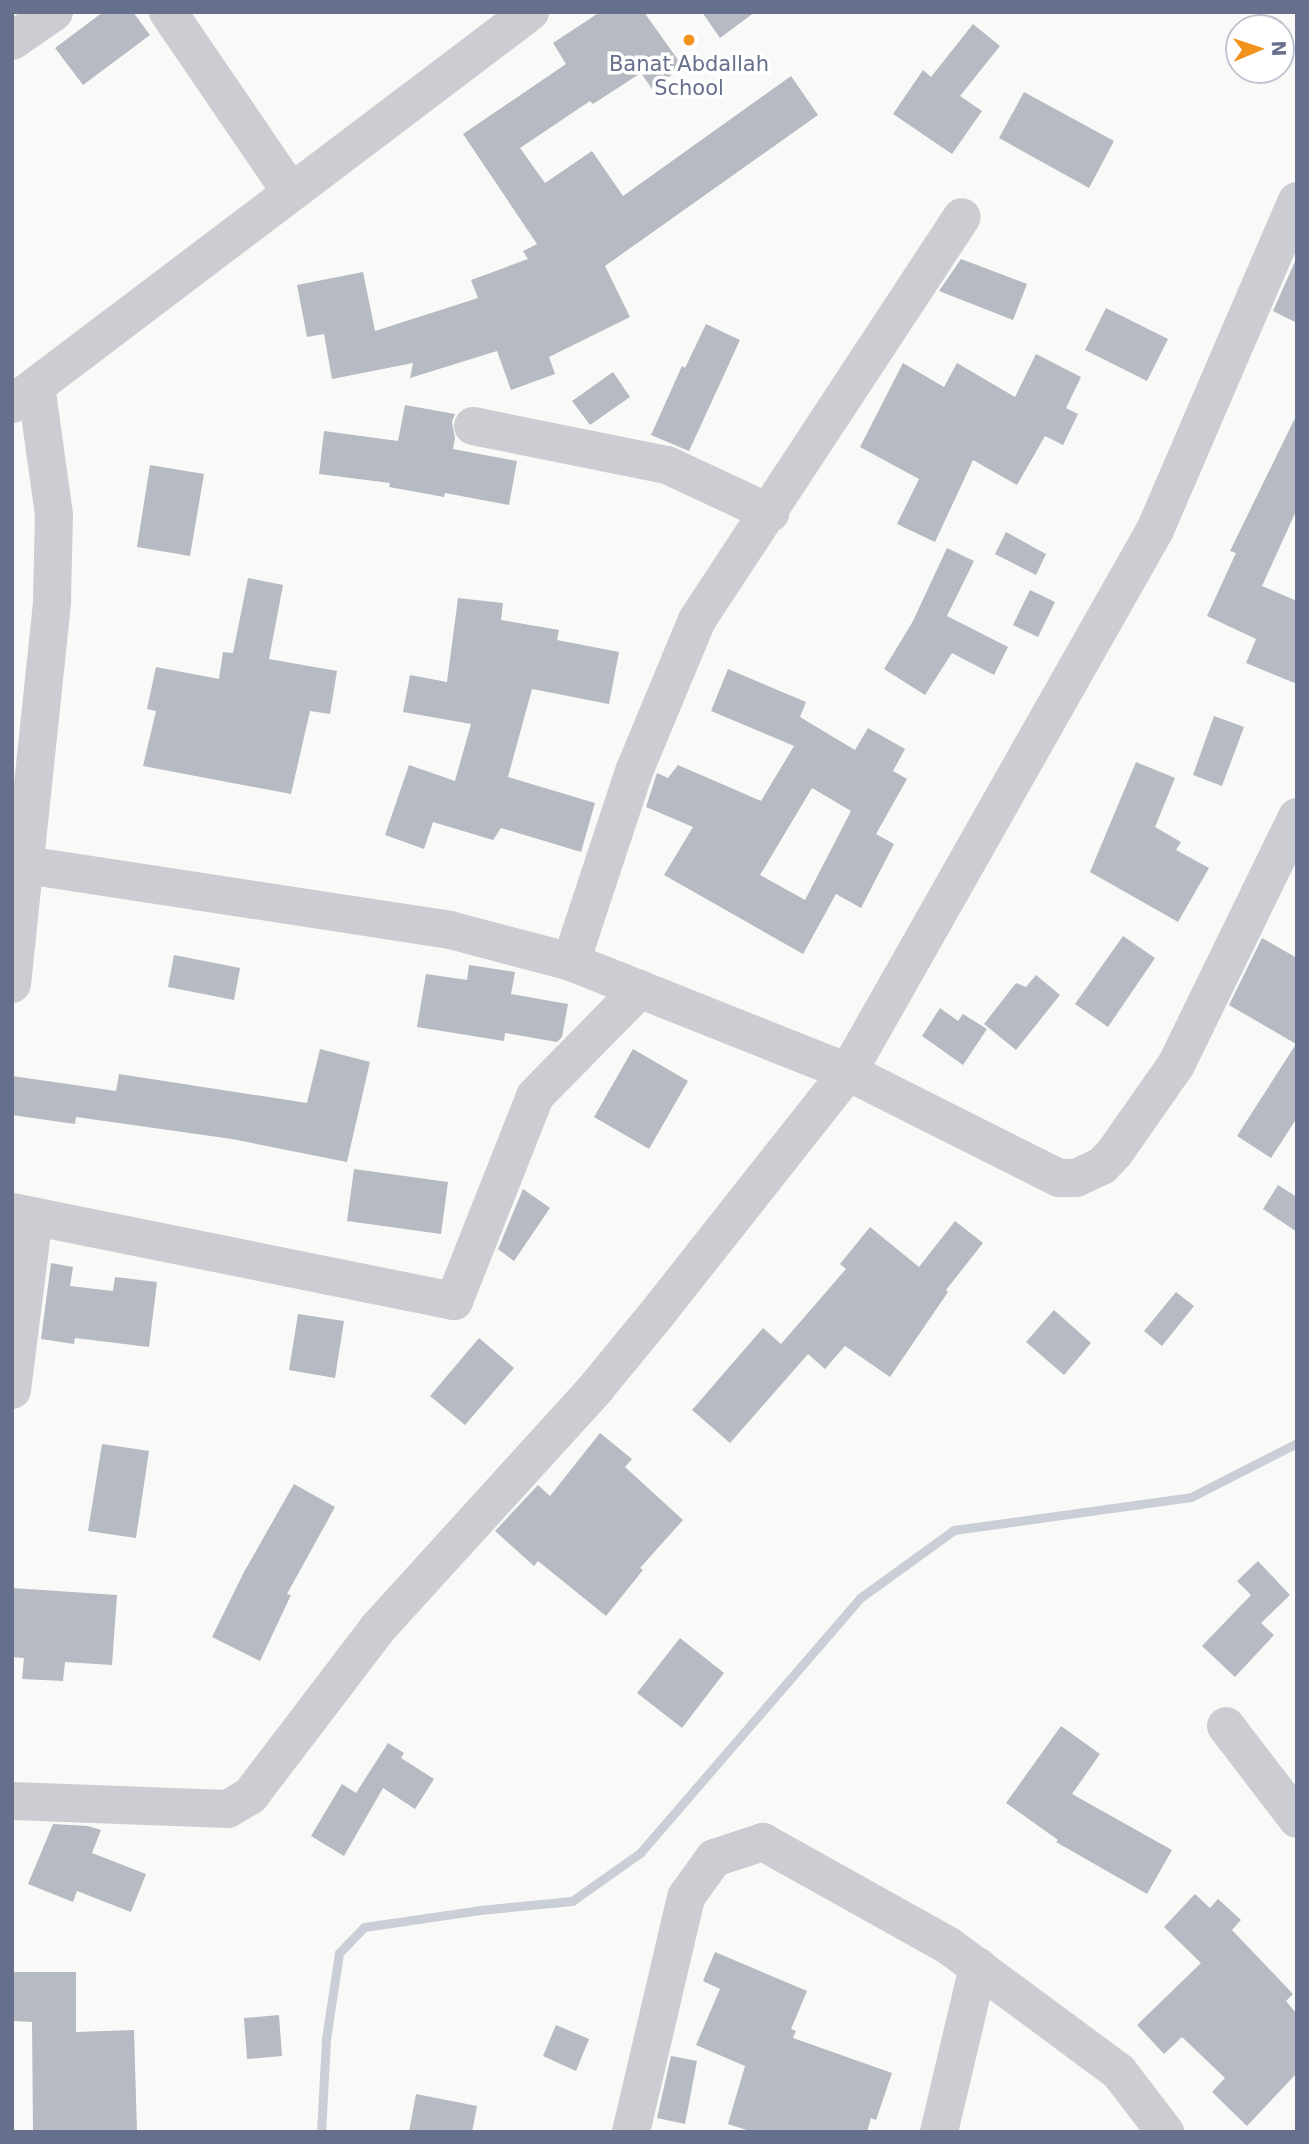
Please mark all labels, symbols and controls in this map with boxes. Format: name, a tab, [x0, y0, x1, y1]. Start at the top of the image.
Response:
north arrow	[1225, 14, 1295, 84]
marker: Banat Abdallah School	[681, 32, 697, 48]
text: N	[1268, 40, 1290, 57]
place label: Banat Abdallah School	[609, 51, 769, 101]

